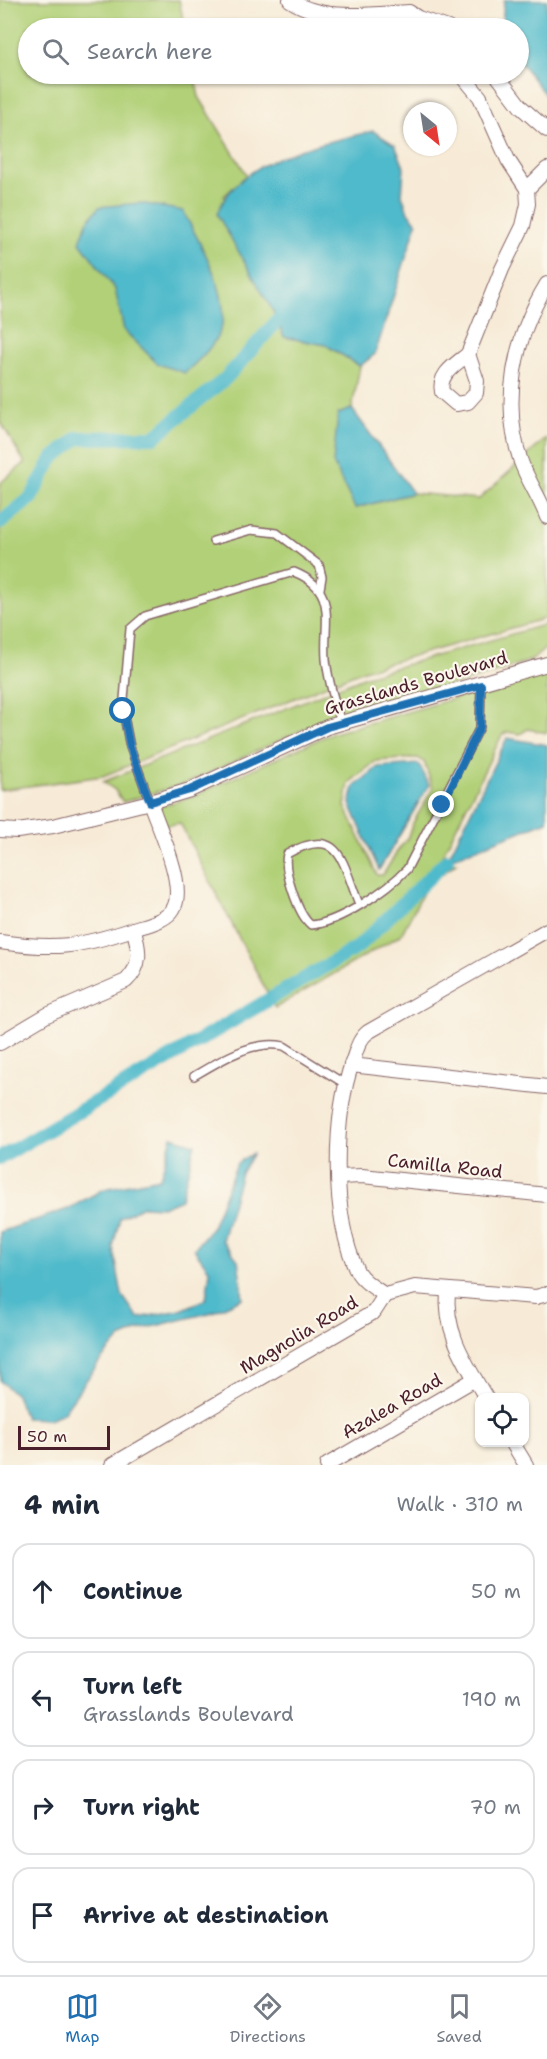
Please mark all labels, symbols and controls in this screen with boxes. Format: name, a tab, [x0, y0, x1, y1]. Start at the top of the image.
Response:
search box	[18, 18, 529, 84]
icon: search	[39, 35, 72, 68]
text: Search here	[87, 37, 213, 66]
north arrow	[403, 102, 457, 156]
street label: Grasslands Boulevard	[322, 645, 510, 721]
route start	[109, 697, 135, 723]
route end	[428, 791, 454, 817]
street label: Camilla Road	[386, 1148, 504, 1184]
street label: Magnolia Road	[236, 1290, 362, 1380]
street label: Azalea Road	[338, 1368, 446, 1444]
map controls	[475, 1393, 529, 1447]
button: locate	[475, 1393, 529, 1447]
scale bar	[18, 1423, 110, 1450]
text: 50 m	[27, 1426, 67, 1447]
text: 4 min	[24, 1487, 100, 1522]
text: Walk · 310 m	[397, 1491, 523, 1517]
icon: ahead	[26, 1575, 59, 1608]
text: Continue	[83, 1577, 183, 1606]
text: 50 m	[471, 1578, 521, 1604]
text: Turn left	[83, 1672, 182, 1701]
icon: left	[26, 1683, 59, 1716]
text: 190 m	[462, 1686, 521, 1712]
text: Grasslands Boulevard	[83, 1701, 294, 1727]
icon: right	[26, 1791, 59, 1824]
text: Turn right	[83, 1793, 200, 1822]
text: 70 m	[469, 1794, 521, 1820]
icon: arrive	[26, 1899, 59, 1932]
text: Arrive at destination	[83, 1901, 329, 1930]
tab: Map	[65, 1990, 99, 2047]
tab: Directions	[230, 1990, 306, 2047]
tab: Saved	[436, 1990, 482, 2047]

